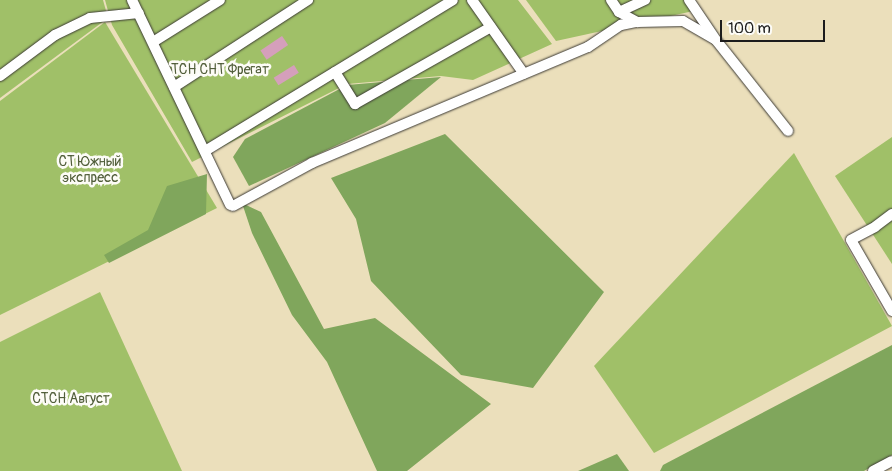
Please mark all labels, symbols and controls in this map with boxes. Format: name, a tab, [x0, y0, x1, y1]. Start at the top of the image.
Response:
scale bar	[722, 10, 827, 42]
text: 100 m	[728, 19, 771, 38]
park label: ТСН СНТ Фрегат	[171, 62, 269, 78]
park label: СТ Южный экспресс	[58, 154, 122, 186]
park label: СТСН Август	[32, 391, 110, 407]

